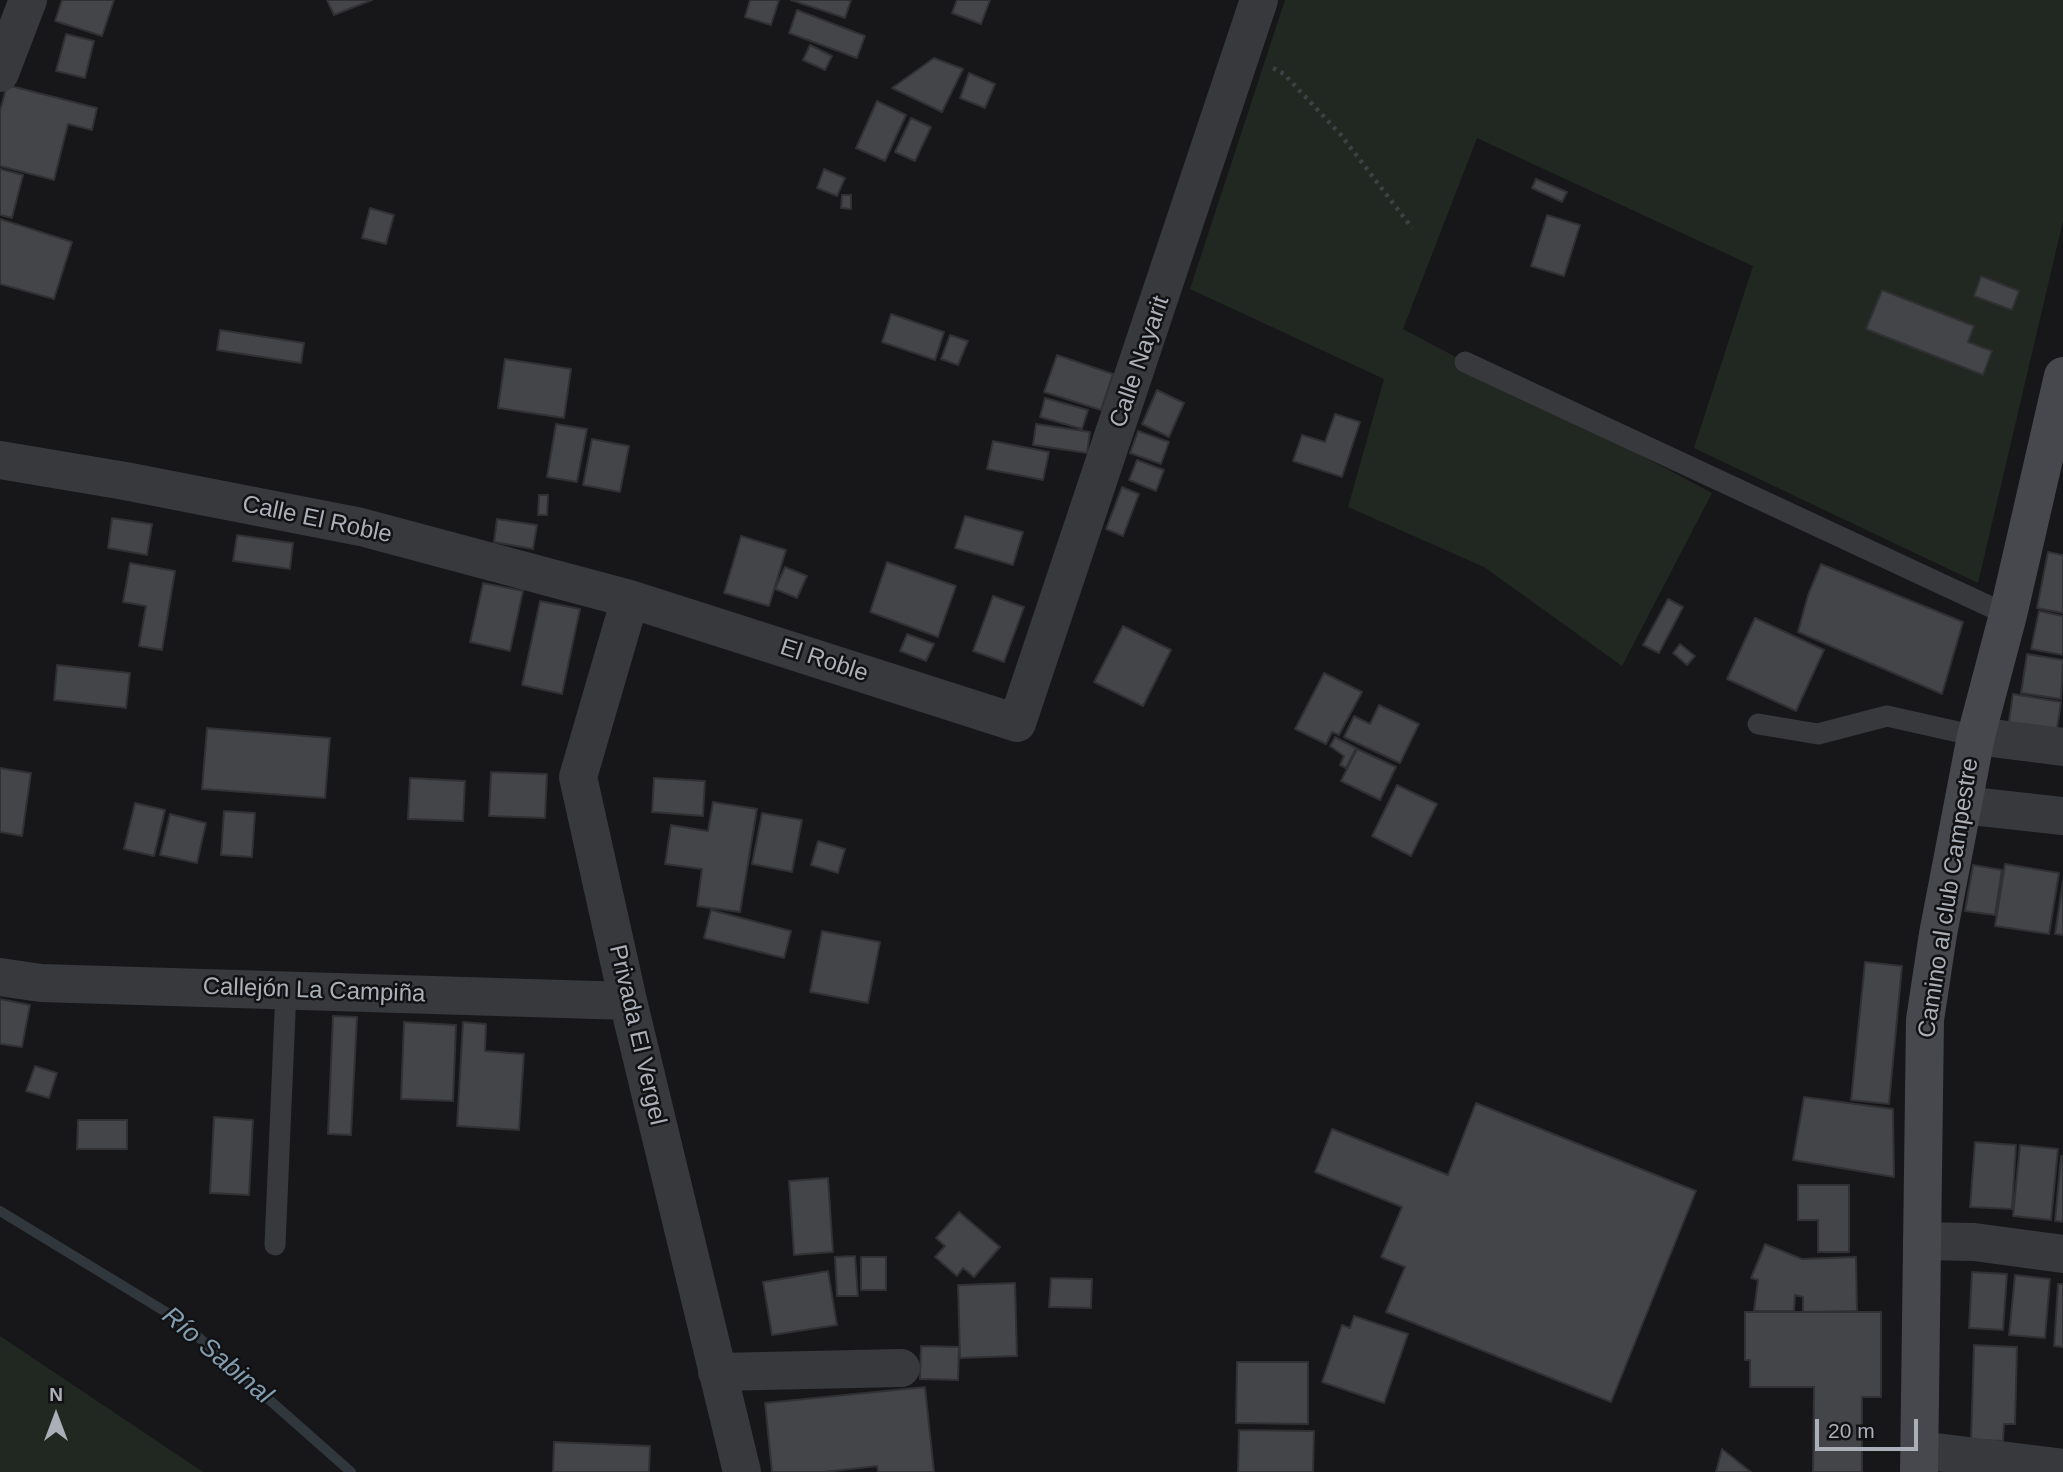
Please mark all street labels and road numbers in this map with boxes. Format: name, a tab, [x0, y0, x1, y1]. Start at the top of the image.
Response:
street label: Calle Nayarit	[1104, 292, 1176, 432]
street label: Calle El Roble	[240, 490, 394, 550]
street label: El Roble	[776, 633, 872, 689]
street label: Camino al club Campestre	[1913, 756, 1985, 1040]
street label: Privada El Vergel	[602, 942, 672, 1128]
street label: Callejón La Campiña	[202, 973, 426, 1009]

